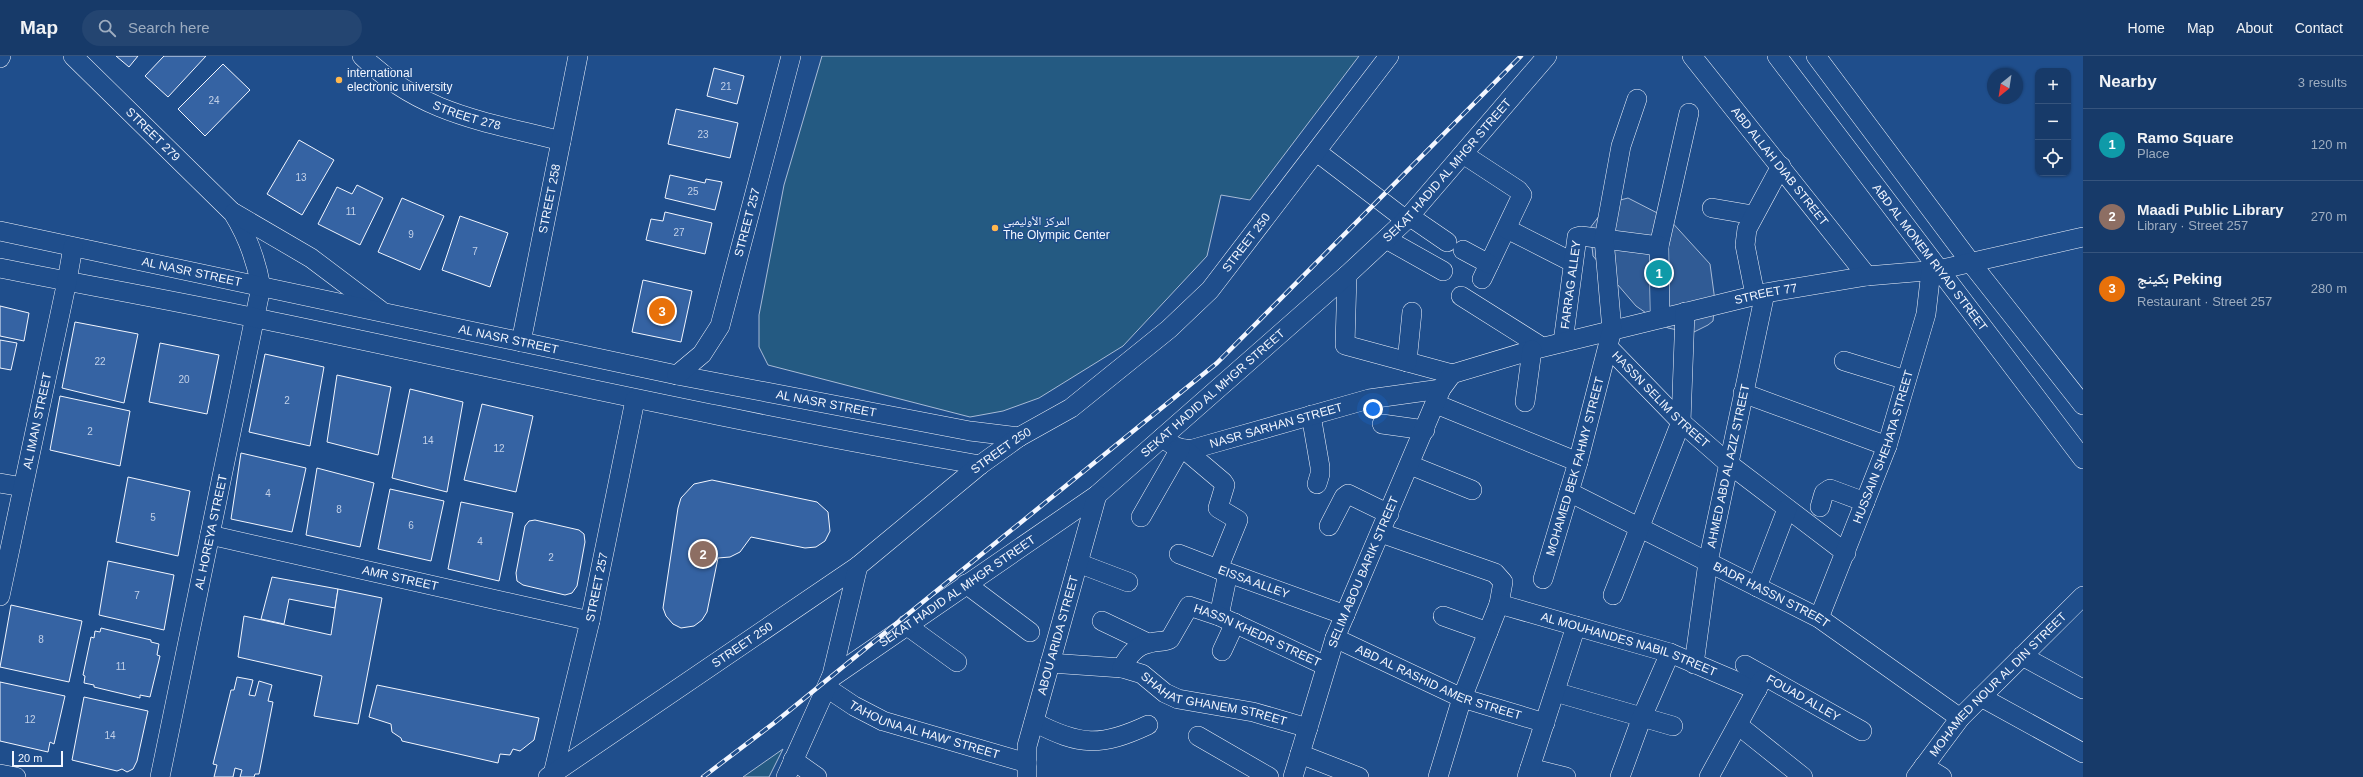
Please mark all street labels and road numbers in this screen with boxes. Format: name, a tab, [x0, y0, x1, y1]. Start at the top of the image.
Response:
street label: SEKAT HADID AL MHGR STREET	[1380, 95, 1515, 245]
street label: STREET 278	[431, 98, 502, 133]
street label: ABD ALLAH DIAB STREET	[1728, 104, 1832, 229]
street label: STREET 279	[123, 105, 183, 164]
street label: STREET 258	[536, 163, 563, 235]
street label: ABD AL MONEM RIYAD STREET	[1870, 181, 1991, 334]
street label: STREET 257	[731, 186, 763, 258]
street label: STREET 250	[1219, 210, 1273, 275]
street label: FARRAG ALLEY	[1558, 239, 1584, 330]
street label: AL NASR STREET	[141, 254, 244, 289]
street label: STREET 77	[1733, 281, 1799, 307]
street label: AL NASR STREET	[457, 322, 560, 357]
street label: SEKAT HADID AL MHGR STREET	[1138, 326, 1288, 460]
street label: HASSN SELIM STREET	[1609, 348, 1713, 451]
street label: HUSSAIN SHEHATA STREET	[1850, 368, 1916, 526]
street label: AL IMAN STREET	[20, 371, 54, 470]
street label: MOHAMED BEK FAHMY STREET	[1543, 375, 1607, 558]
street label: AHMED ABD AL AZIZ STREET	[1704, 382, 1753, 549]
street label: AL NASR STREET	[775, 387, 878, 420]
street label: NASR SARHAN STREET	[1208, 400, 1345, 451]
street label: STREET 250	[968, 424, 1034, 477]
street label: AL HOREYA STREET	[192, 472, 230, 591]
street label: SELIM ABOU BARIK STREET	[1326, 494, 1402, 649]
street label: SEKAT HADID AL MHGR STREET	[876, 532, 1038, 650]
street label: STREET 257	[583, 551, 611, 623]
street label: BADR HASSN STREET	[1711, 559, 1833, 631]
street label: AMR STREET	[361, 563, 440, 594]
street label: EISSA ALLEY	[1216, 563, 1291, 601]
street label: ABOU ARIDA STREET	[1035, 573, 1081, 697]
street label: HASSN KHEDR STREET	[1192, 601, 1324, 670]
street label: AL MOUHANDES NABIL STREET	[1539, 609, 1719, 679]
street label: MOHAMED NOUR AL DIN STREET	[1927, 609, 2070, 759]
street label: STREET 250	[709, 619, 776, 670]
street label: ABD AL RASHID AMER STREET	[1353, 642, 1524, 723]
street label: SHAHAT GHANEM STREET	[1138, 669, 1289, 729]
street label: FOUAD ALLEY	[1764, 672, 1843, 724]
street label: TAHOUNA AL HAW' STREET	[846, 698, 1002, 762]

